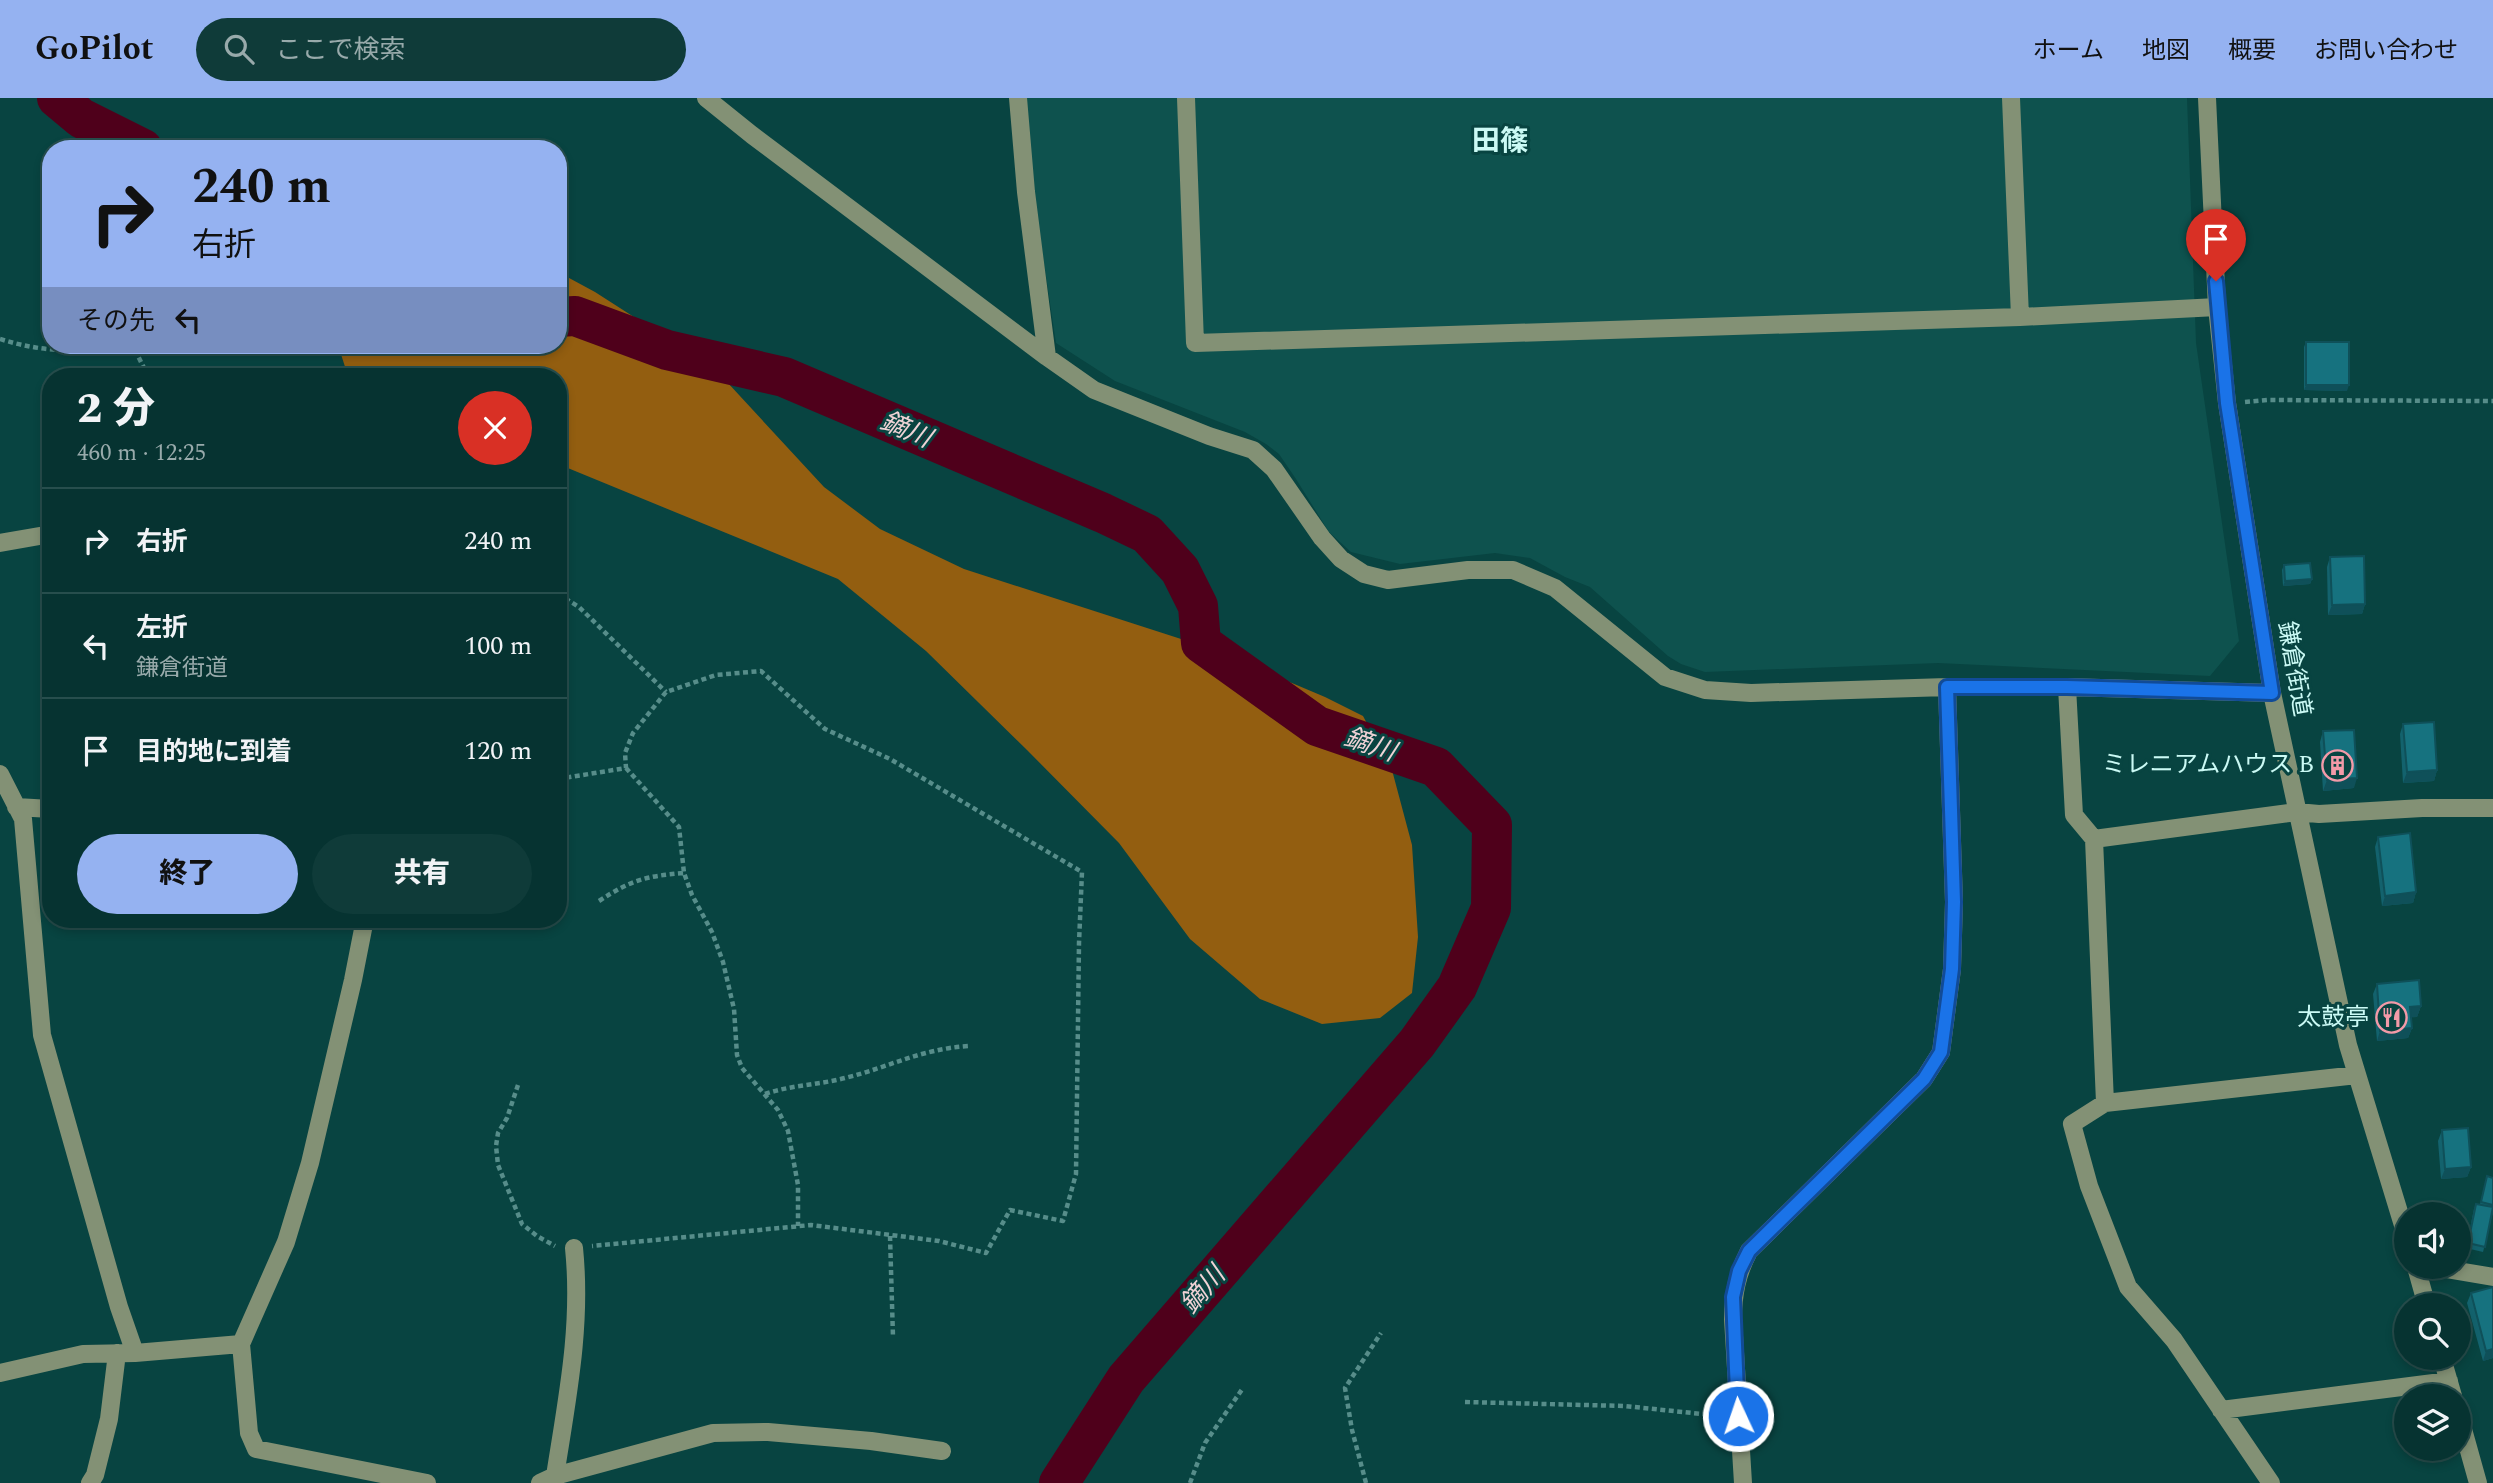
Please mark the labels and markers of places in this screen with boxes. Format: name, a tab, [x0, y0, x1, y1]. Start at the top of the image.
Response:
pin	[2186, 209, 2246, 281]
place label: ミレニアムハウス B	[2102, 747, 2314, 783]
building icon: ミレニアムハウス B	[2320, 748, 2354, 782]
place label: 太鼓亭	[2297, 1000, 2369, 1036]
restaurant icon: 太鼓亭	[2375, 1001, 2409, 1035]

